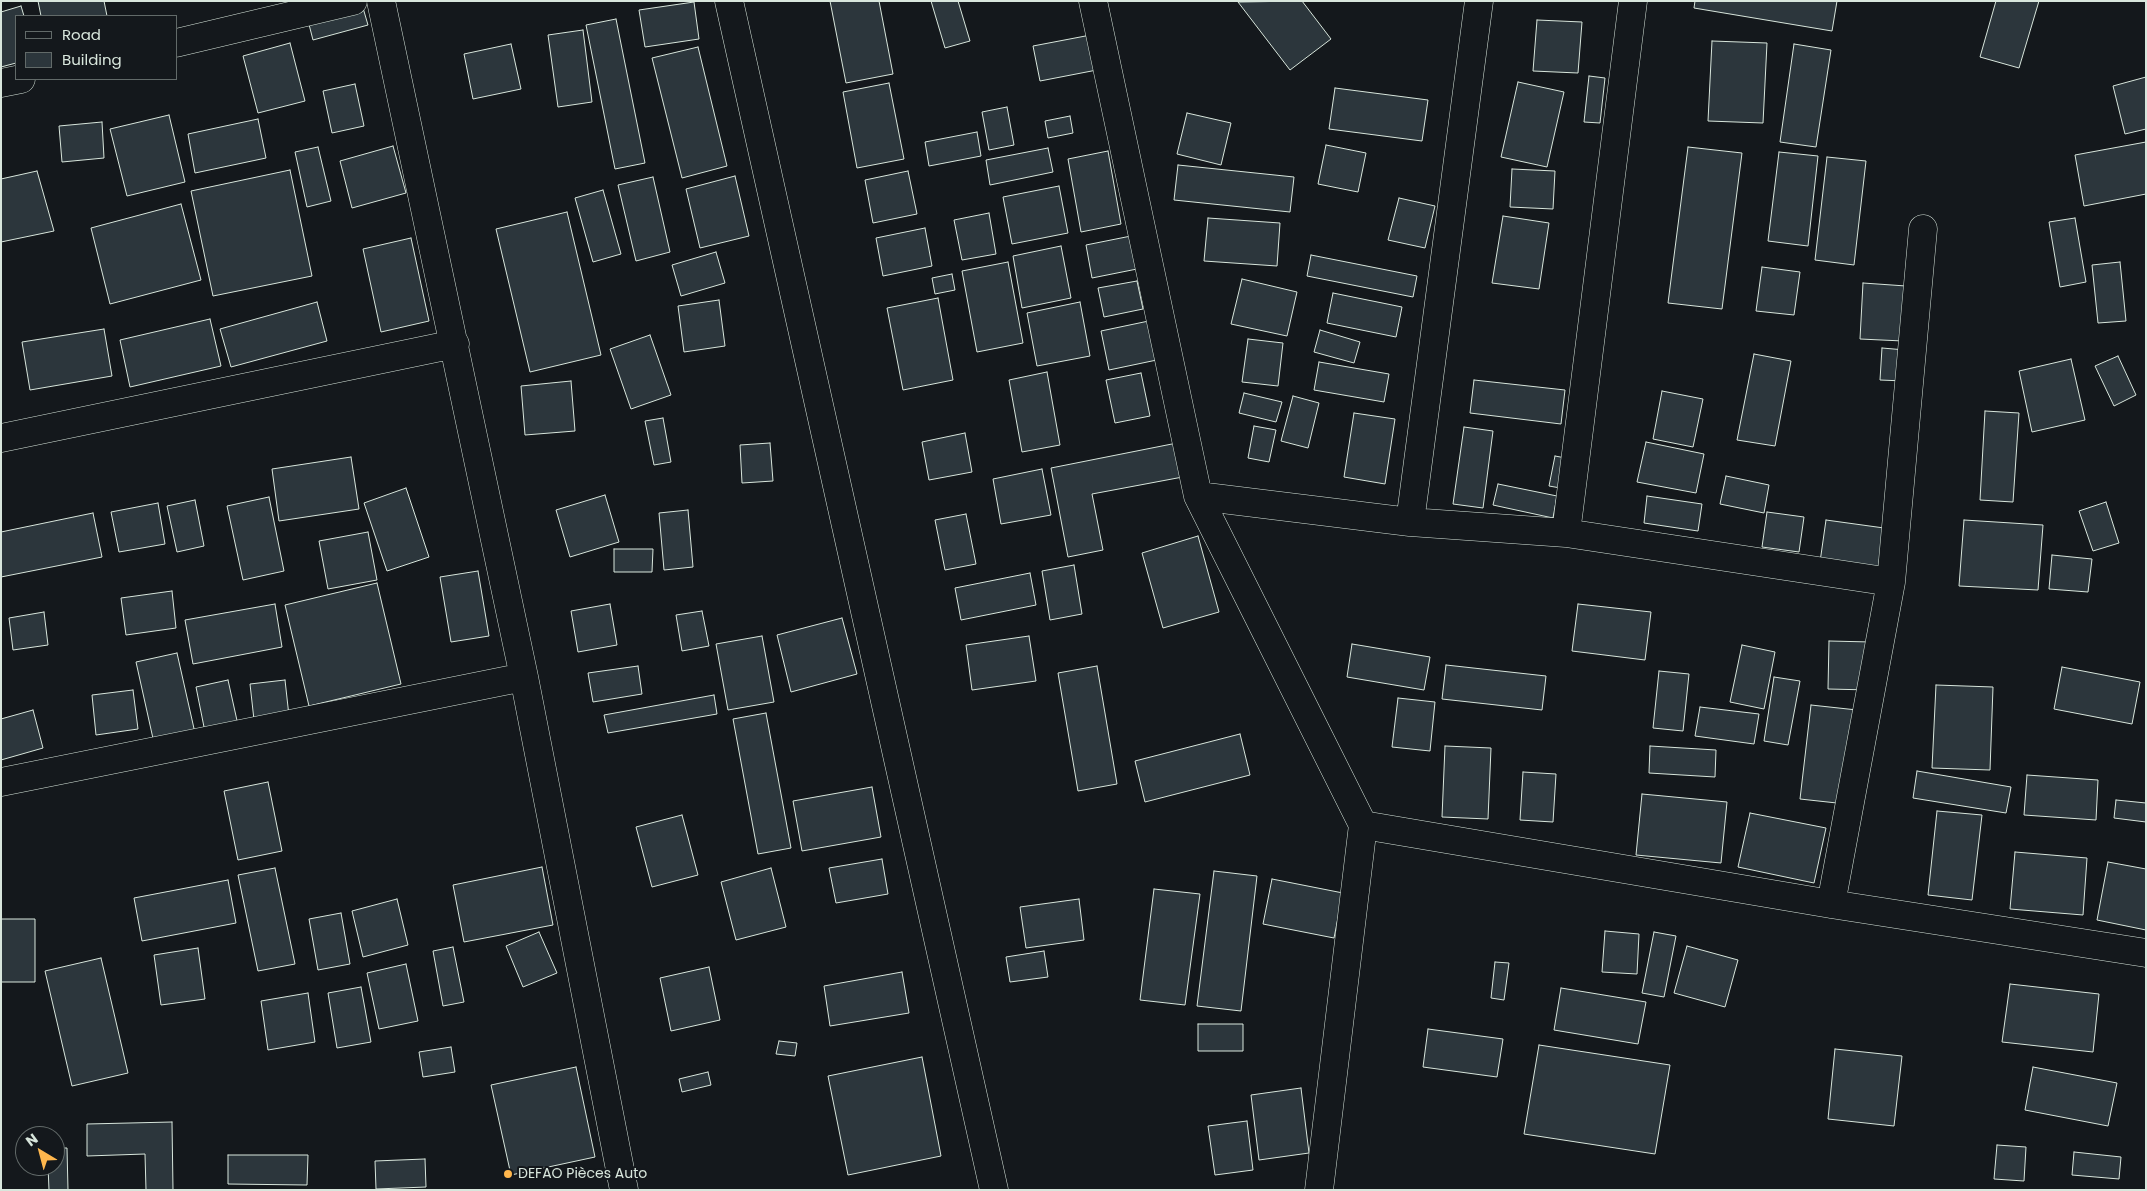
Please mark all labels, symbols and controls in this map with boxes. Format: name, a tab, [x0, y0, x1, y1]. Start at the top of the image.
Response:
legend	[15, 15, 178, 80]
text: Road	[62, 24, 101, 45]
text: Building	[62, 49, 122, 70]
north arrow	[15, 1126, 65, 1176]
text: N	[21, 1129, 42, 1151]
place label: DEFAO Pièces Auto	[518, 1166, 647, 1182]
marker: DEFAO Pièces Auto	[502, 1168, 514, 1180]

